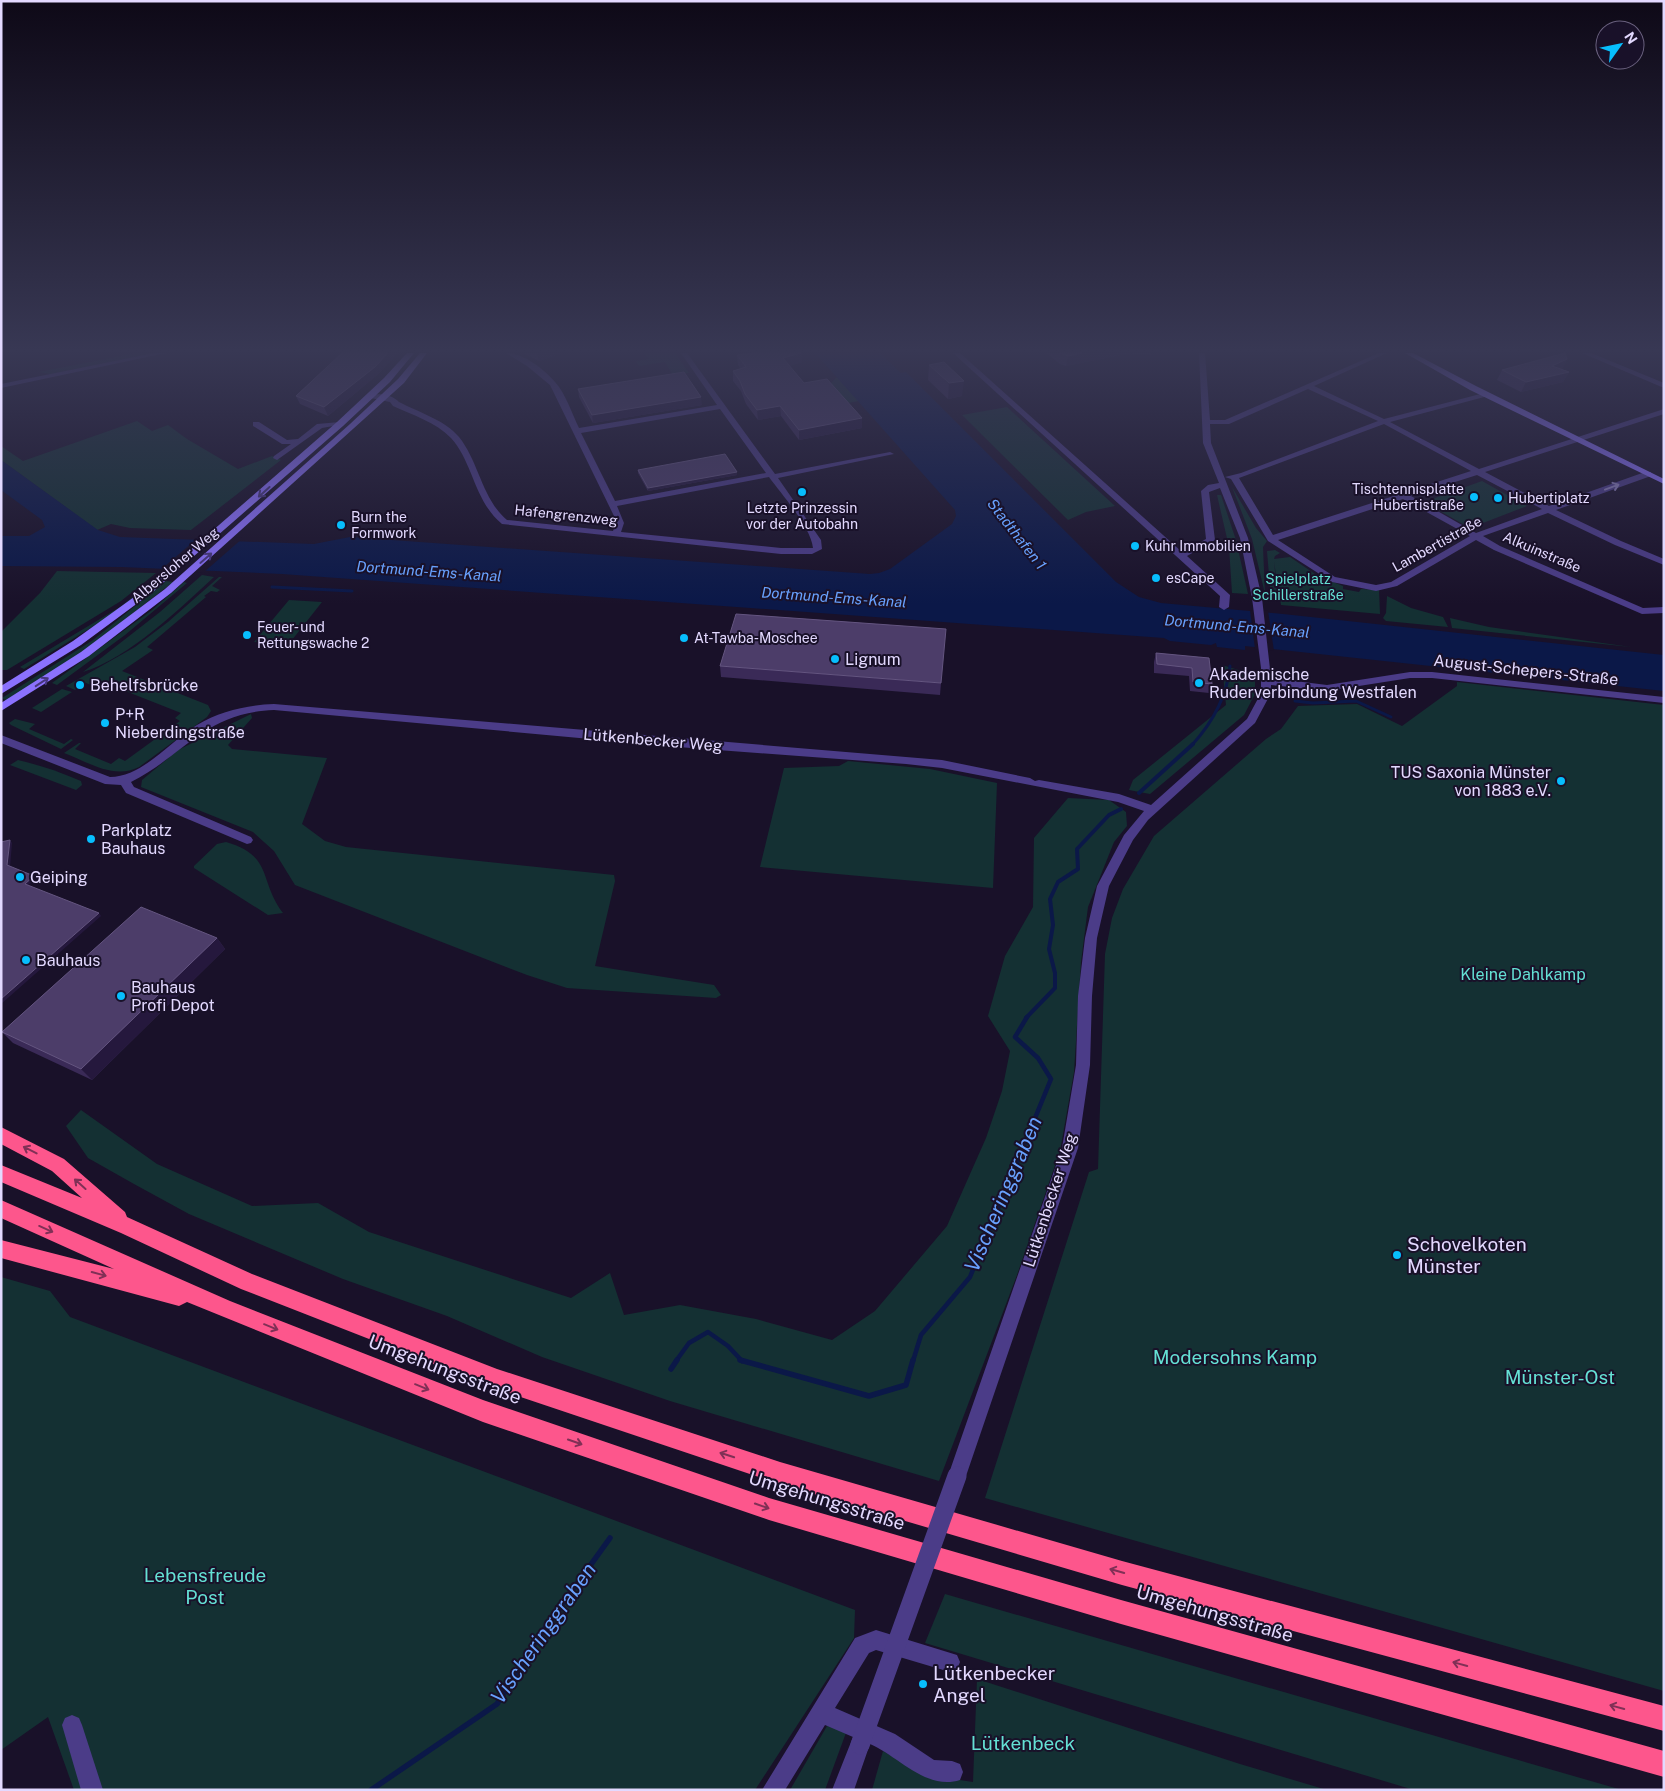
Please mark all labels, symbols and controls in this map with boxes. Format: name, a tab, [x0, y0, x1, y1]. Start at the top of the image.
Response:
north arrow	[1595, 20, 1645, 70]
text: N	[1621, 29, 1641, 47]
place label: Tischtennisplatte Hubertistraße	[1352, 481, 1464, 513]
one-way arrow	[1604, 482, 1619, 491]
one-way arrow	[258, 486, 271, 497]
marker: Letzte Prinzessin vor der Autobahn	[796, 486, 808, 498]
place label: Hubertiplatz	[1508, 490, 1590, 506]
marker: Tischtennisplatte Hubertistraße	[1468, 491, 1480, 503]
marker: Hubertiplatz	[1492, 492, 1504, 504]
water label: Stadthafen 1	[984, 495, 1050, 573]
place label: Letzte Prinzessin vor der Autobahn	[746, 500, 858, 532]
street label: Hafengrenzweg	[514, 502, 619, 528]
place label: Burn the Formwork	[351, 509, 417, 541]
street label: Lambertistraße	[1390, 513, 1485, 575]
marker: Burn the Formwork	[335, 519, 347, 531]
street label: Albersloher Weg	[128, 524, 222, 606]
street label: Alkuinstraße	[1501, 528, 1583, 576]
place label: Kuhr Immobilien	[1145, 538, 1251, 554]
marker: Kuhr Immobilien	[1129, 540, 1141, 552]
one-way arrow	[199, 552, 212, 563]
water label: Dortmund-Ems-Kanal	[356, 557, 502, 585]
place label: esCape	[1166, 570, 1215, 586]
park label: Spielplatz Schillerstraße	[1252, 571, 1344, 603]
marker: esCape	[1150, 572, 1162, 584]
water label: Dortmund-Ems-Kanal	[761, 583, 907, 611]
water label: Dortmund-Ems-Kanal	[1164, 611, 1310, 641]
place label: Feuer- und Rettungswache 2	[257, 619, 369, 651]
marker: Feuer- und Rettungswache 2	[241, 629, 253, 641]
place label: At-Tawba-Moschee	[694, 630, 818, 646]
marker: At-Tawba-Moschee	[678, 632, 690, 644]
place label: Lignum	[845, 650, 901, 669]
street label: August-Schepers-Straße	[1433, 651, 1619, 689]
marker: Lignum	[829, 653, 841, 665]
place label: Akademische Ruderverbindung Westfalen	[1209, 665, 1417, 702]
place label: Behelfsbrücke	[90, 676, 198, 695]
one-way arrow	[35, 677, 49, 687]
marker: Akademische Ruderverbindung Westfalen	[1193, 677, 1205, 689]
marker: Behelfsbrücke	[74, 679, 86, 691]
place label: P+R Nieberdingstraße	[115, 705, 245, 742]
marker: P+R Nieberdingstraße	[99, 717, 111, 729]
street label: Lütkenbecker Weg	[583, 724, 724, 756]
place label: TUS Saxonia Münster von 1883 e.V.	[1391, 763, 1551, 800]
marker: TUS Saxonia Münster von 1883 e.V.	[1555, 775, 1567, 787]
place label: Parkplatz Bauhaus	[101, 821, 172, 858]
marker: Parkplatz Bauhaus	[85, 833, 97, 845]
place label: Geiping	[30, 868, 88, 887]
marker: Geiping	[14, 871, 26, 883]
place label: Bauhaus	[36, 951, 100, 970]
marker: Bauhaus	[20, 954, 32, 966]
park label: Kleine Dahlkamp	[1460, 965, 1586, 984]
place label: Bauhaus Profi Depot	[131, 978, 215, 1015]
marker: Bauhaus Profi Depot	[115, 990, 127, 1002]
water label: Vischeringgraben	[959, 1112, 1047, 1276]
street label: Lütkenbecker Weg	[1019, 1131, 1081, 1269]
one-way arrow	[23, 1145, 38, 1154]
one-way arrow	[74, 1178, 87, 1190]
one-way arrow	[38, 1224, 53, 1234]
place label: Schovelkoten Münster	[1407, 1233, 1527, 1277]
marker: Schovelkoten Münster	[1391, 1249, 1403, 1261]
one-way arrow	[91, 1270, 107, 1280]
one-way arrow	[263, 1322, 278, 1332]
street label: Umgehungsstraße	[365, 1330, 525, 1408]
park label: Modersohns Kamp	[1153, 1346, 1317, 1368]
park label: Münster-Ost	[1505, 1366, 1615, 1388]
one-way arrow	[414, 1383, 429, 1392]
one-way arrow	[567, 1438, 582, 1447]
one-way arrow	[719, 1450, 735, 1460]
street label: Umgehungsstraße	[746, 1466, 908, 1534]
one-way arrow	[753, 1502, 769, 1511]
water label: Vischeringgraben	[485, 1558, 601, 1708]
park label: Lebensfreude Post	[144, 1564, 266, 1608]
one-way arrow	[1110, 1566, 1126, 1576]
street label: Umgehungsstraße	[1134, 1580, 1296, 1646]
one-way arrow	[1452, 1659, 1468, 1668]
place label: Lütkenbecker Angel	[933, 1662, 1055, 1706]
marker: Lütkenbecker Angel	[917, 1678, 929, 1690]
one-way arrow	[1609, 1701, 1625, 1711]
park label: Lütkenbeck	[971, 1732, 1075, 1754]

